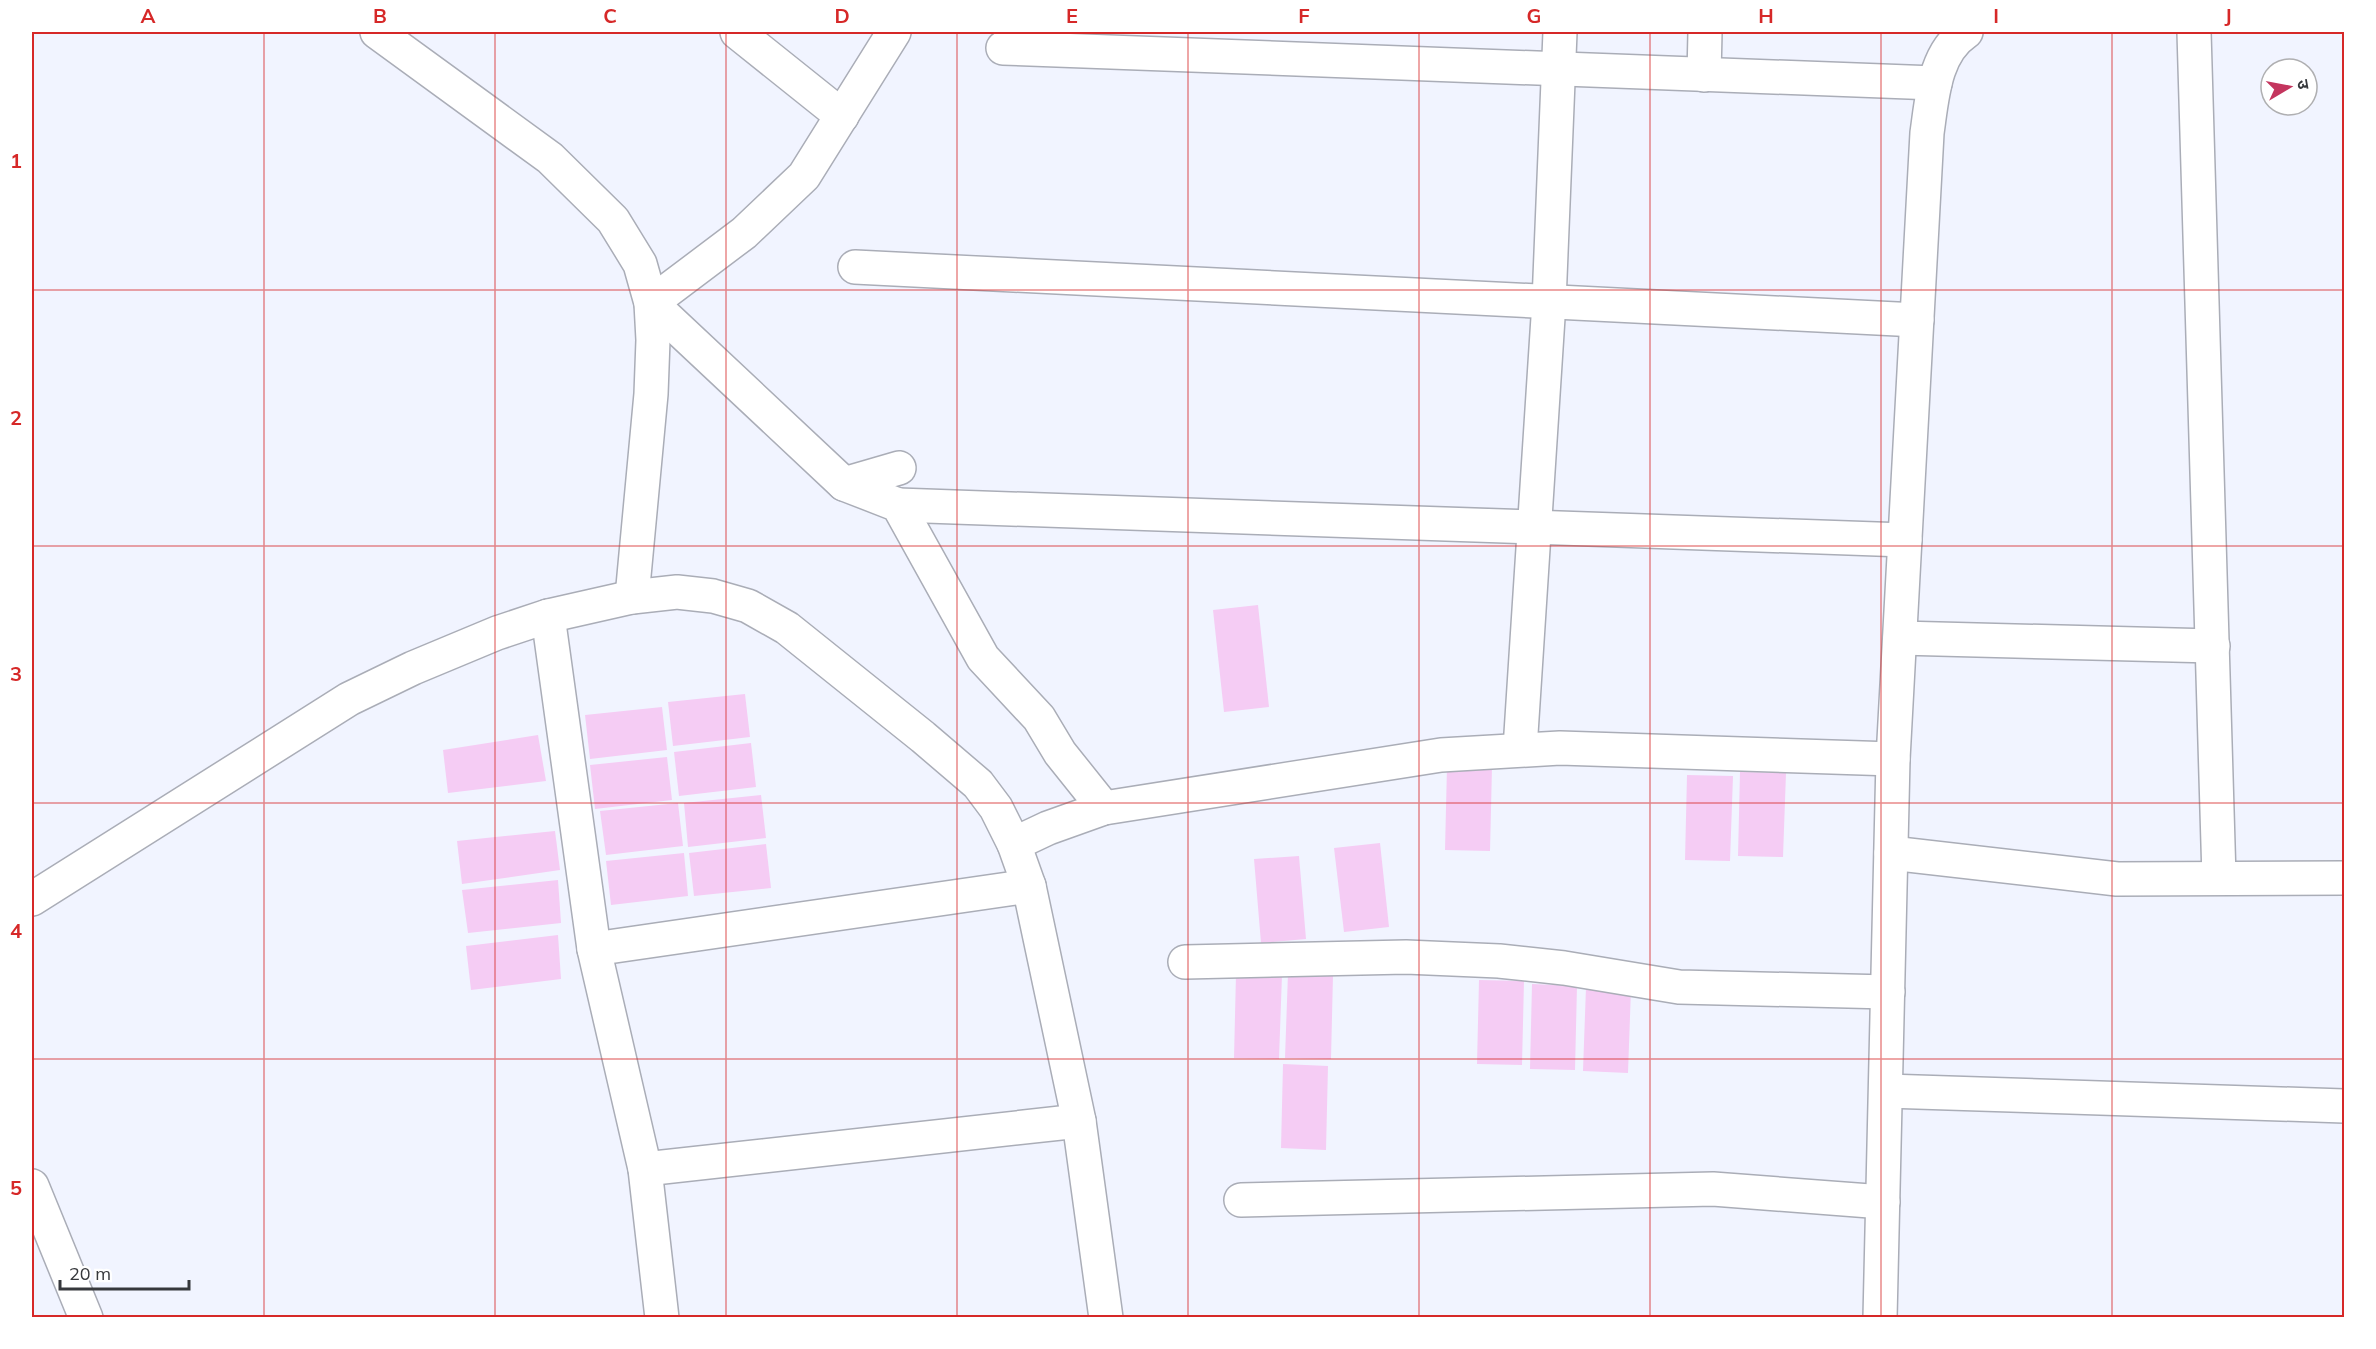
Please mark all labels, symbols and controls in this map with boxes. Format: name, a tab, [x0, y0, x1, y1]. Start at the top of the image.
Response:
text: A	[141, 3, 156, 28]
text: B	[373, 3, 387, 28]
text: C	[603, 3, 617, 28]
text: D	[834, 3, 850, 28]
text: E	[1066, 3, 1078, 28]
text: F	[1298, 3, 1310, 28]
text: G	[1527, 3, 1541, 28]
text: H	[1758, 3, 1774, 28]
text: I	[1993, 3, 1999, 28]
text: J	[2224, 3, 2232, 28]
north arrow	[2259, 57, 2319, 117]
text: उ	[2293, 78, 2315, 91]
text: 1	[10, 148, 22, 173]
text: 2	[10, 405, 22, 430]
text: 3	[10, 661, 22, 686]
text: 4	[10, 918, 22, 943]
text: 5	[10, 1175, 22, 1200]
scale bar	[60, 1253, 189, 1291]
text: 20 m	[69, 1262, 111, 1285]

